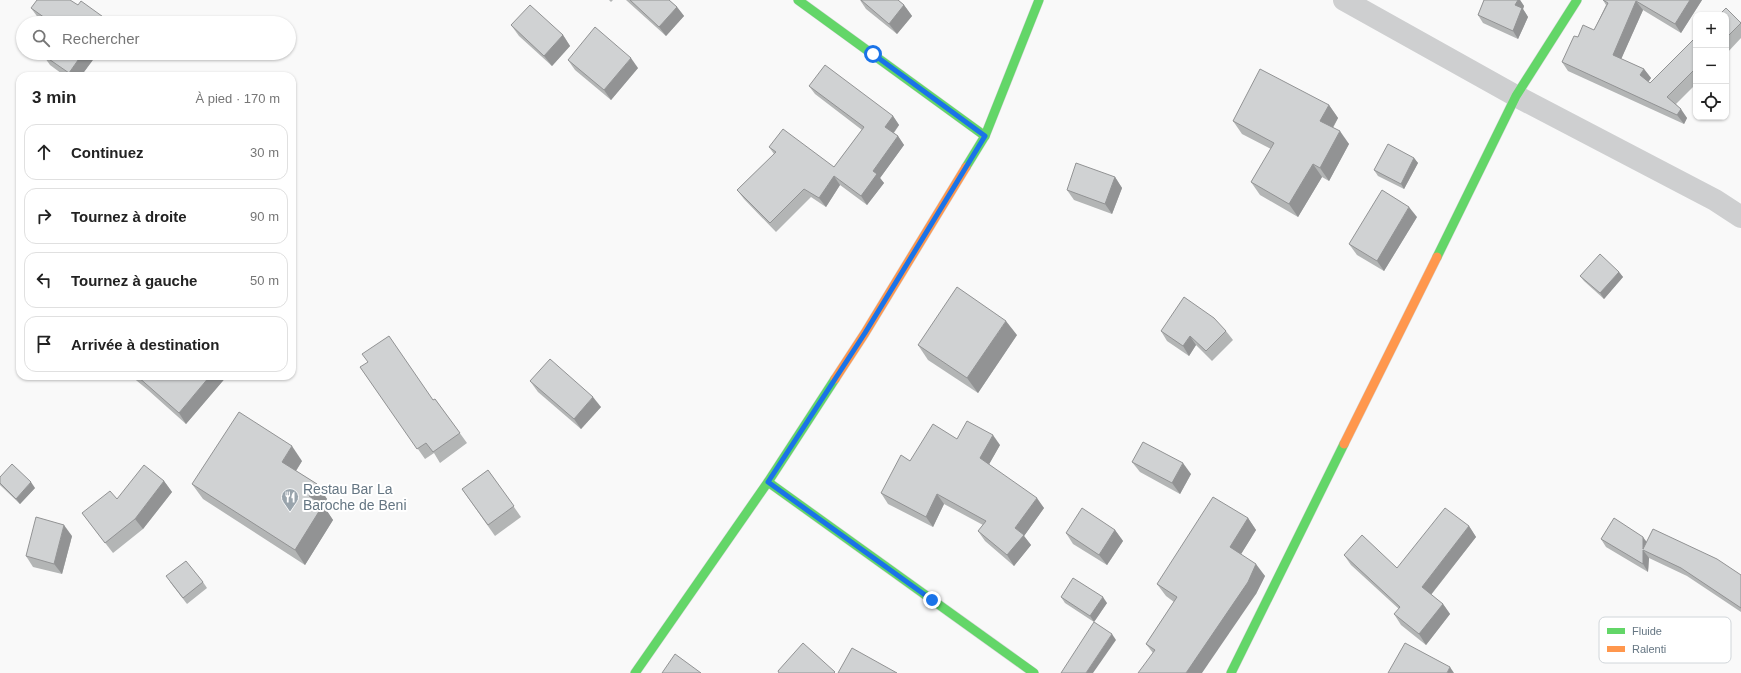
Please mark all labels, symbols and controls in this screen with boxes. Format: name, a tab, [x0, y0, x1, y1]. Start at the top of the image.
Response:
map controls	[1693, 12, 1729, 120]
button: +	[1693, 12, 1729, 48]
search box	[16, 16, 296, 60]
icon: search	[30, 27, 52, 49]
text: Rechercher	[62, 30, 140, 47]
route start	[864, 45, 882, 63]
button: −	[1693, 48, 1729, 84]
button: locate	[1693, 84, 1729, 120]
text: 3 min	[32, 88, 76, 107]
text: À pied · 170 m	[195, 91, 280, 106]
icon: ahead	[33, 141, 55, 163]
text: Continuez	[71, 144, 144, 161]
text: 30 m	[250, 145, 279, 160]
icon: right	[33, 205, 55, 227]
text: Tournez à droite	[71, 208, 187, 225]
text: 90 m	[250, 209, 279, 224]
icon: left	[33, 269, 55, 291]
text: Tournez à gauche	[71, 272, 197, 289]
text: 50 m	[250, 273, 279, 288]
icon: arrive	[33, 333, 55, 355]
text: Arrivée à destination	[71, 336, 219, 353]
place label: Restau Bar La Baroche de Beni	[303, 481, 407, 513]
restaurant icon: Restau Bar La Baroche de Beni	[280, 487, 300, 512]
route end	[923, 591, 941, 609]
legend	[1599, 617, 1731, 663]
text: Fluide	[1632, 625, 1662, 637]
text: Ralenti	[1632, 643, 1666, 655]

